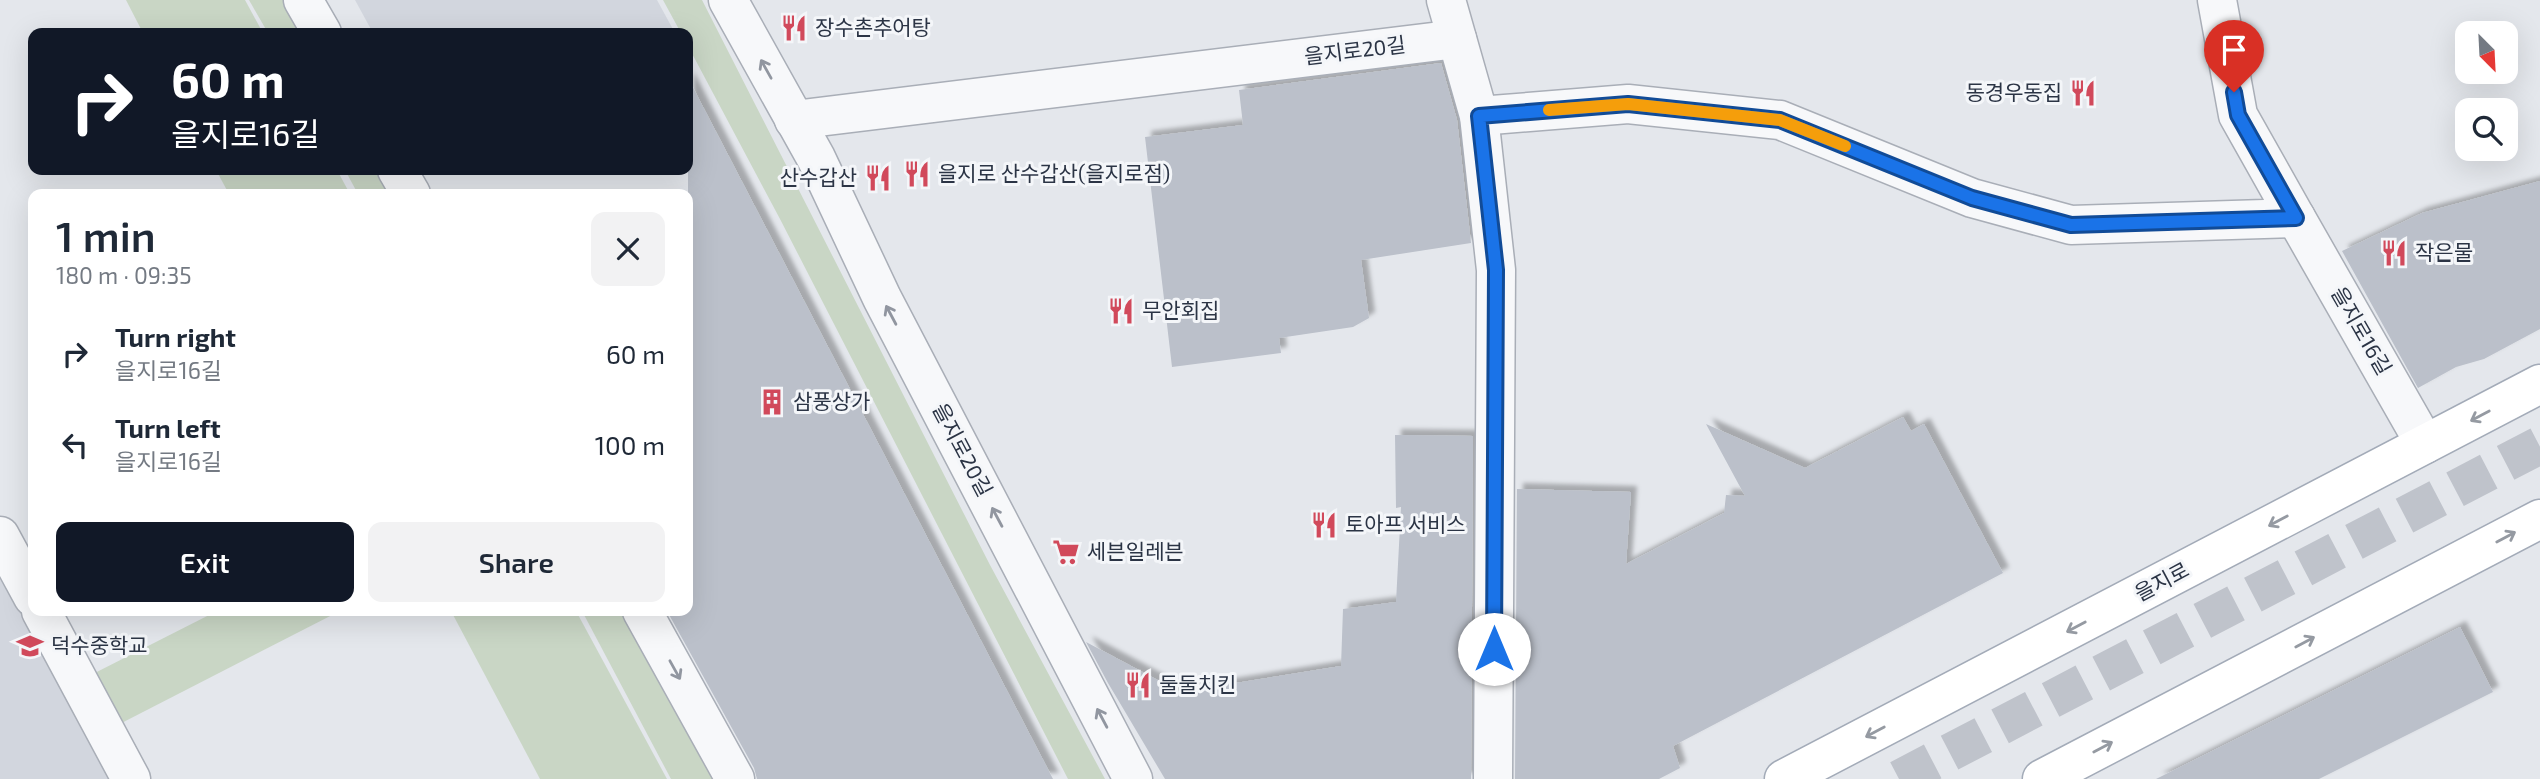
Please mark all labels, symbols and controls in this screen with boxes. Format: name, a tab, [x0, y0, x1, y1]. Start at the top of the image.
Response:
restaurant icon: 장수촌추어탕	[779, 13, 809, 43]
place label: 장수촌추어탕	[815, 14, 931, 39]
pin	[2204, 20, 2264, 92]
north arrow	[2455, 21, 2518, 84]
map controls	[2455, 21, 2518, 161]
street label: 을지로20길	[1303, 31, 1407, 68]
icon: arrive	[2215, 31, 2253, 69]
text: 60 m	[171, 49, 285, 108]
icon: right	[56, 56, 147, 147]
one-way arrow	[759, 59, 772, 80]
restaurant icon: 동경우동집	[2068, 78, 2098, 108]
place label: 동경우동집	[1965, 79, 2062, 104]
button: search	[2455, 98, 2518, 161]
text: 을지로16길	[171, 114, 320, 152]
restaurant icon: 을지로 산수갑산(을지로점)	[902, 159, 932, 189]
place label: 을지로 산수갑산(을지로점)	[938, 160, 1170, 185]
restaurant icon: 산수갑산	[863, 163, 893, 193]
place label: 산수갑산	[780, 164, 857, 189]
text: 1 min	[56, 210, 156, 260]
button: close	[591, 212, 665, 286]
restaurant icon: 작은물	[2379, 238, 2409, 268]
place label: 작은물	[2415, 239, 2473, 264]
text: 180 m · 09:35	[56, 261, 192, 289]
street label: 을지로16길	[2327, 282, 2398, 379]
restaurant icon: 무안회집	[1106, 296, 1136, 326]
place label: 무안회집	[1142, 297, 1219, 322]
one-way arrow	[884, 305, 898, 326]
text: Turn right	[115, 321, 236, 352]
icon: right	[56, 335, 94, 373]
text: 60 m	[606, 338, 665, 369]
text: 을지로16길	[115, 356, 222, 384]
building icon: 삼풍상가	[757, 387, 787, 417]
place label: 삼풍상가	[793, 388, 870, 413]
street label: 을지로20길	[928, 399, 998, 500]
one-way arrow	[2470, 409, 2490, 423]
text: Turn left	[115, 412, 221, 443]
icon: left	[56, 426, 94, 464]
text: 100 m	[595, 429, 665, 460]
text: 을지로16길	[115, 447, 222, 475]
one-way arrow	[989, 507, 1003, 528]
restaurant icon: 토아프 서비스	[1309, 510, 1339, 540]
place label: 토아프 서비스	[1345, 511, 1466, 536]
one-way arrow	[2268, 515, 2289, 529]
button: Exit	[56, 522, 354, 602]
button: Share	[368, 522, 665, 602]
one-way arrow	[2495, 530, 2516, 543]
supermarket icon: 세븐일레븐	[1051, 537, 1081, 567]
place label: 세븐일레븐	[1087, 538, 1184, 563]
street label: 을지로	[2130, 556, 2193, 605]
position arrow	[1457, 612, 1531, 686]
one-way arrow	[2066, 620, 2087, 634]
school or university icon: 덕수중학교	[15, 631, 45, 661]
place label: 덕수중학교	[51, 632, 148, 657]
one-way arrow	[2294, 635, 2314, 649]
one-way arrow	[668, 660, 682, 680]
restaurant icon: 둘둘치킨	[1123, 670, 1153, 700]
place label: 둘둘치킨	[1159, 671, 1236, 696]
one-way arrow	[1094, 709, 1108, 729]
one-way arrow	[1865, 725, 1885, 739]
one-way arrow	[2092, 740, 2113, 754]

